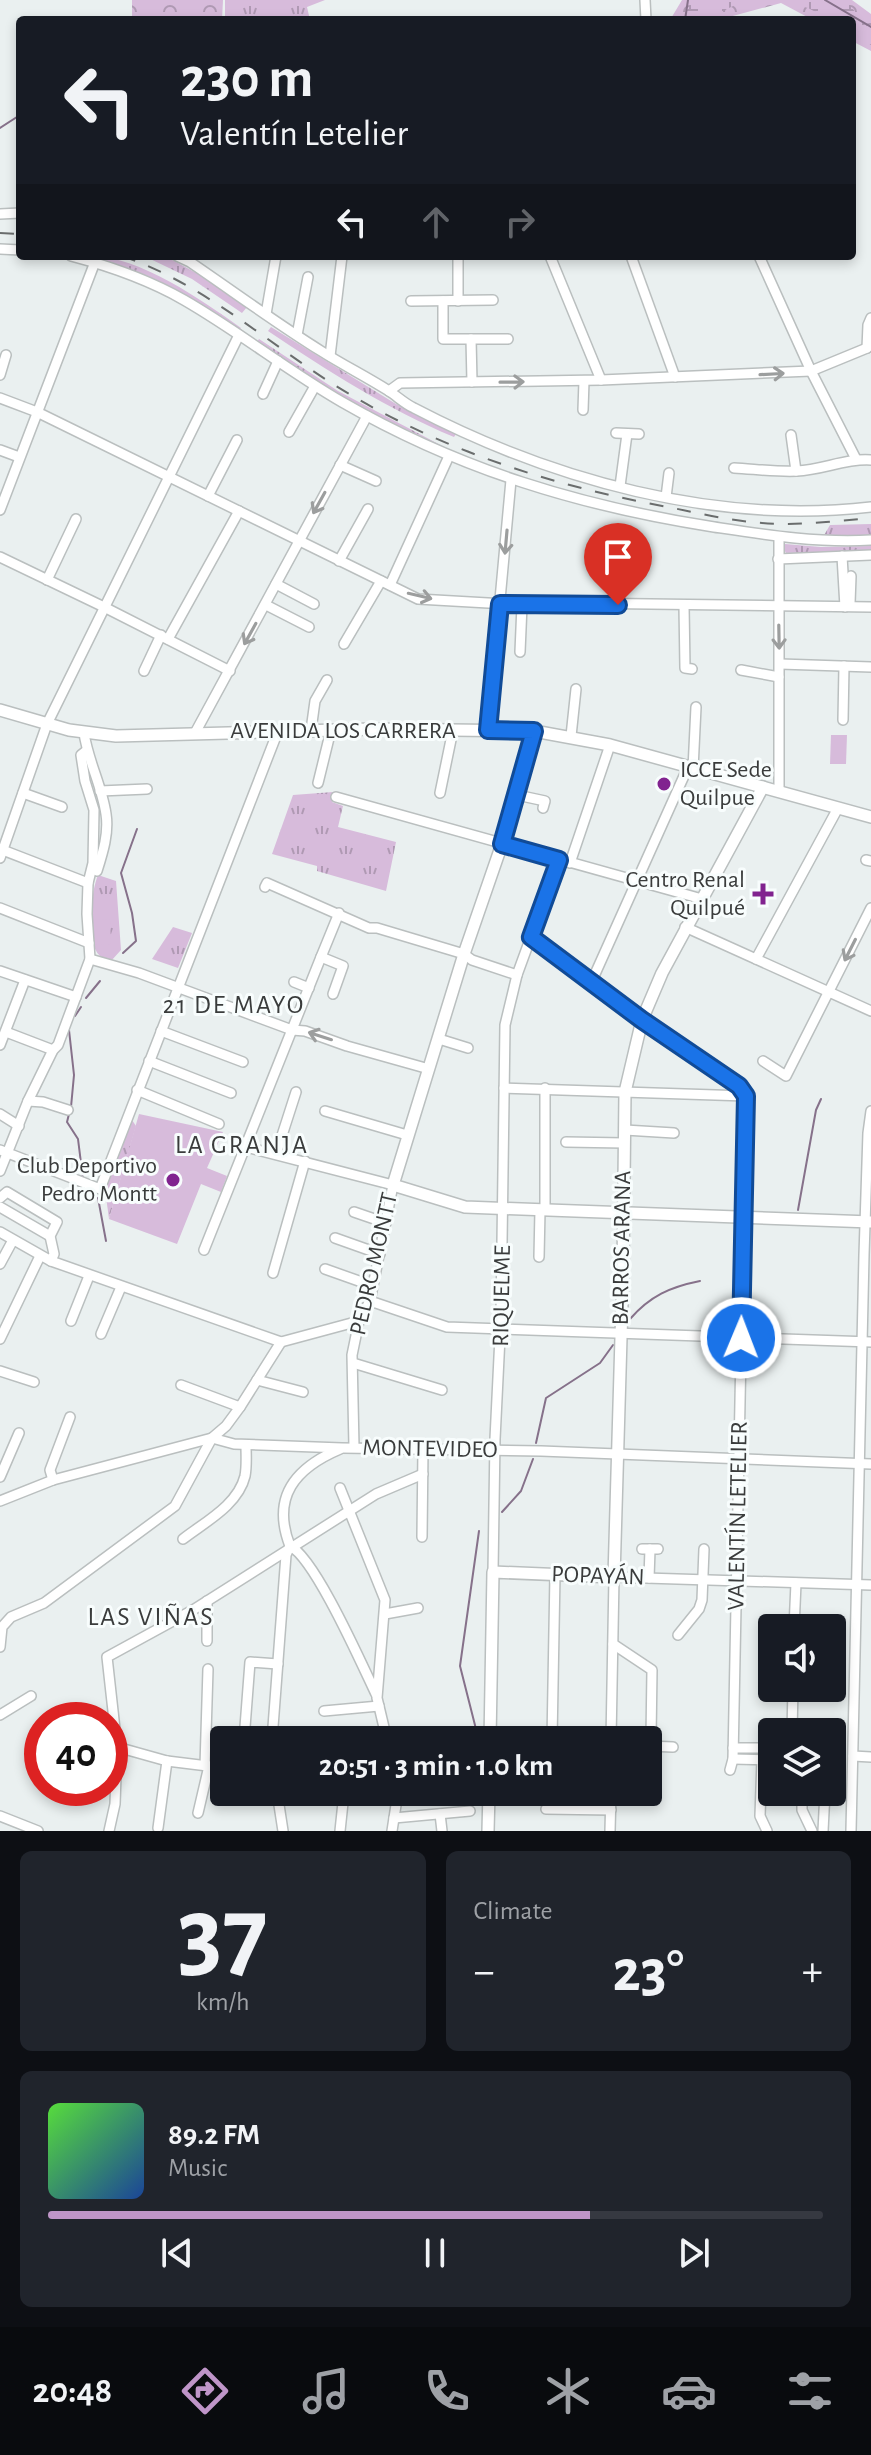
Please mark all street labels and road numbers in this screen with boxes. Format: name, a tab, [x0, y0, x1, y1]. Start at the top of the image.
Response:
street label: AVENIDA LOS CARRERA	[230, 719, 456, 743]
street label: BARROS ARANA	[609, 1170, 635, 1326]
street label: PEDRO MONTT	[346, 1190, 402, 1338]
street label: RIQUELME	[489, 1244, 515, 1347]
street label: VALENTÍN LETELIER	[722, 1421, 752, 1611]
street label: MONTEVIDEO	[362, 1436, 498, 1462]
street label: POPAYÁN	[551, 1560, 645, 1590]

